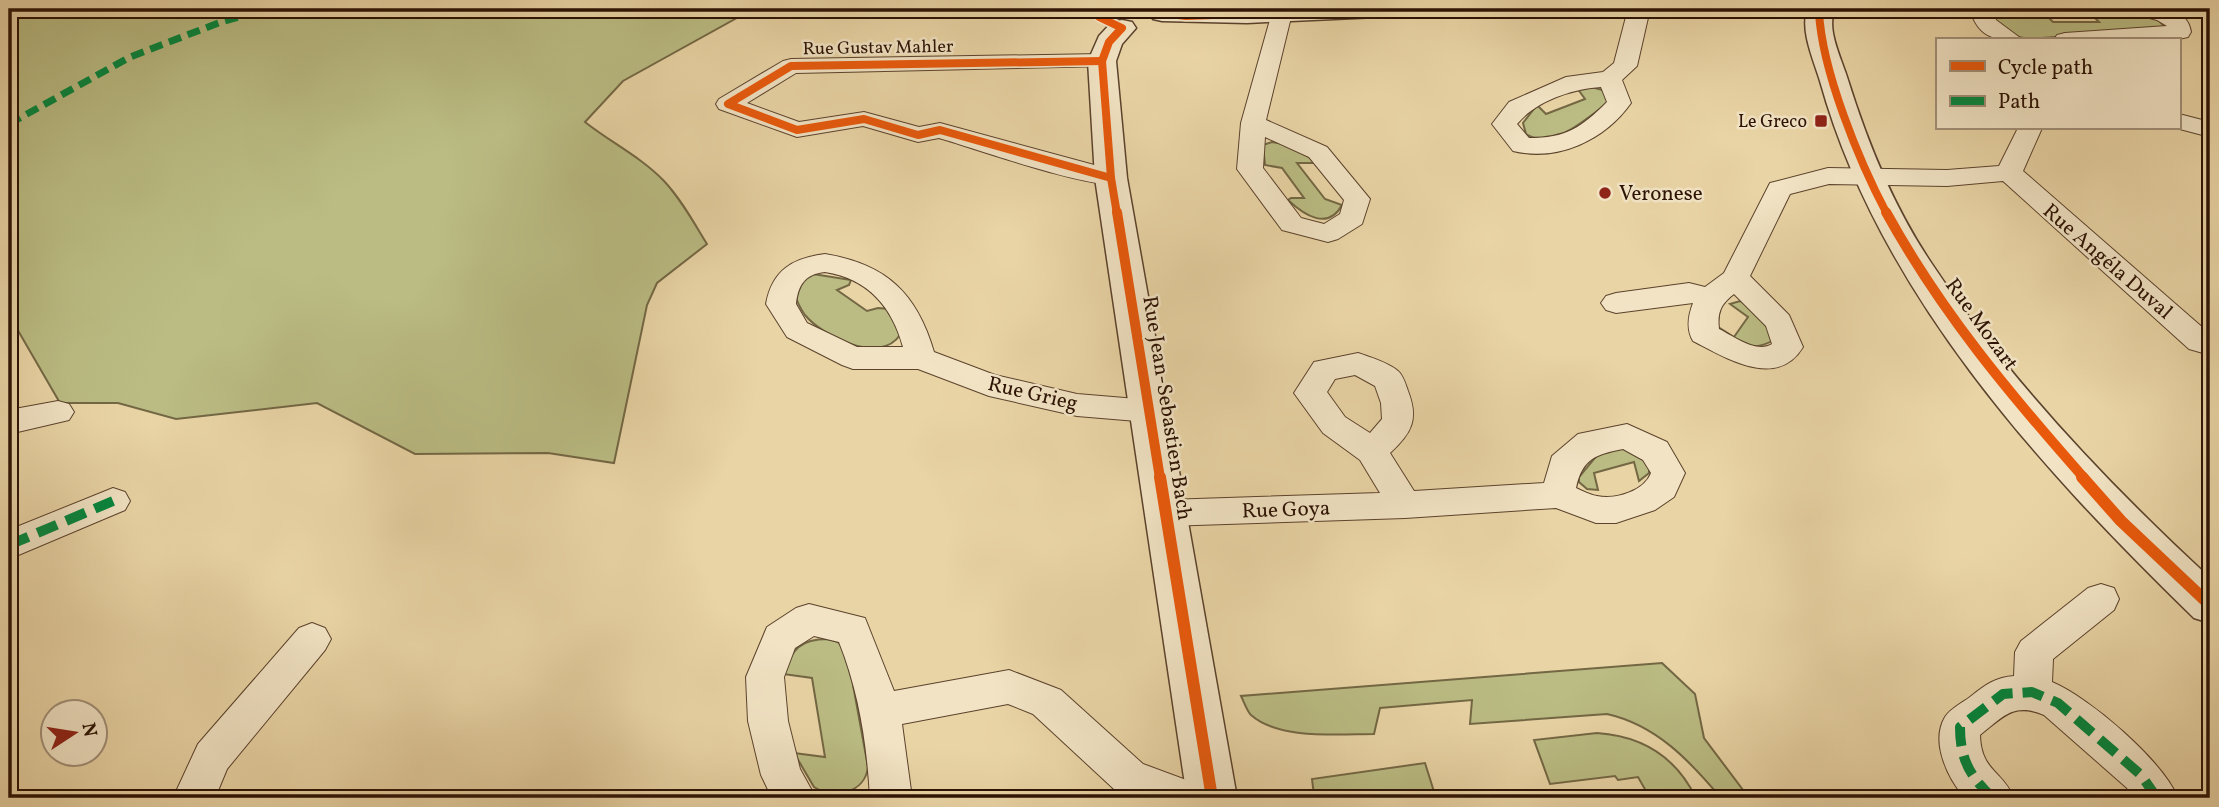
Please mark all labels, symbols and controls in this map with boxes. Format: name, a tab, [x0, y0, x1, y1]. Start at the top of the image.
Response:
street label: Rue Gustav Mahler	[802, 35, 954, 62]
legend	[1936, 38, 2180, 130]
text: Cycle path	[1998, 54, 2093, 83]
text: Path	[1998, 88, 2040, 117]
place label: Le Greco	[1738, 110, 1807, 135]
marker: Le Greco	[1813, 113, 1829, 129]
place label: Veronese	[1619, 180, 1703, 209]
marker: Veronese	[1597, 185, 1613, 201]
street label: Rue Angéla Duval	[2036, 197, 2178, 327]
street label: Rue Mozart	[1937, 273, 2024, 377]
street label: Rue Jean-Sebastien Bach	[1134, 294, 1199, 523]
street label: Rue Grieg	[985, 370, 1081, 419]
street label: Rue Goya	[1241, 494, 1331, 527]
north arrow	[38, 698, 108, 768]
text: N	[75, 720, 103, 740]

